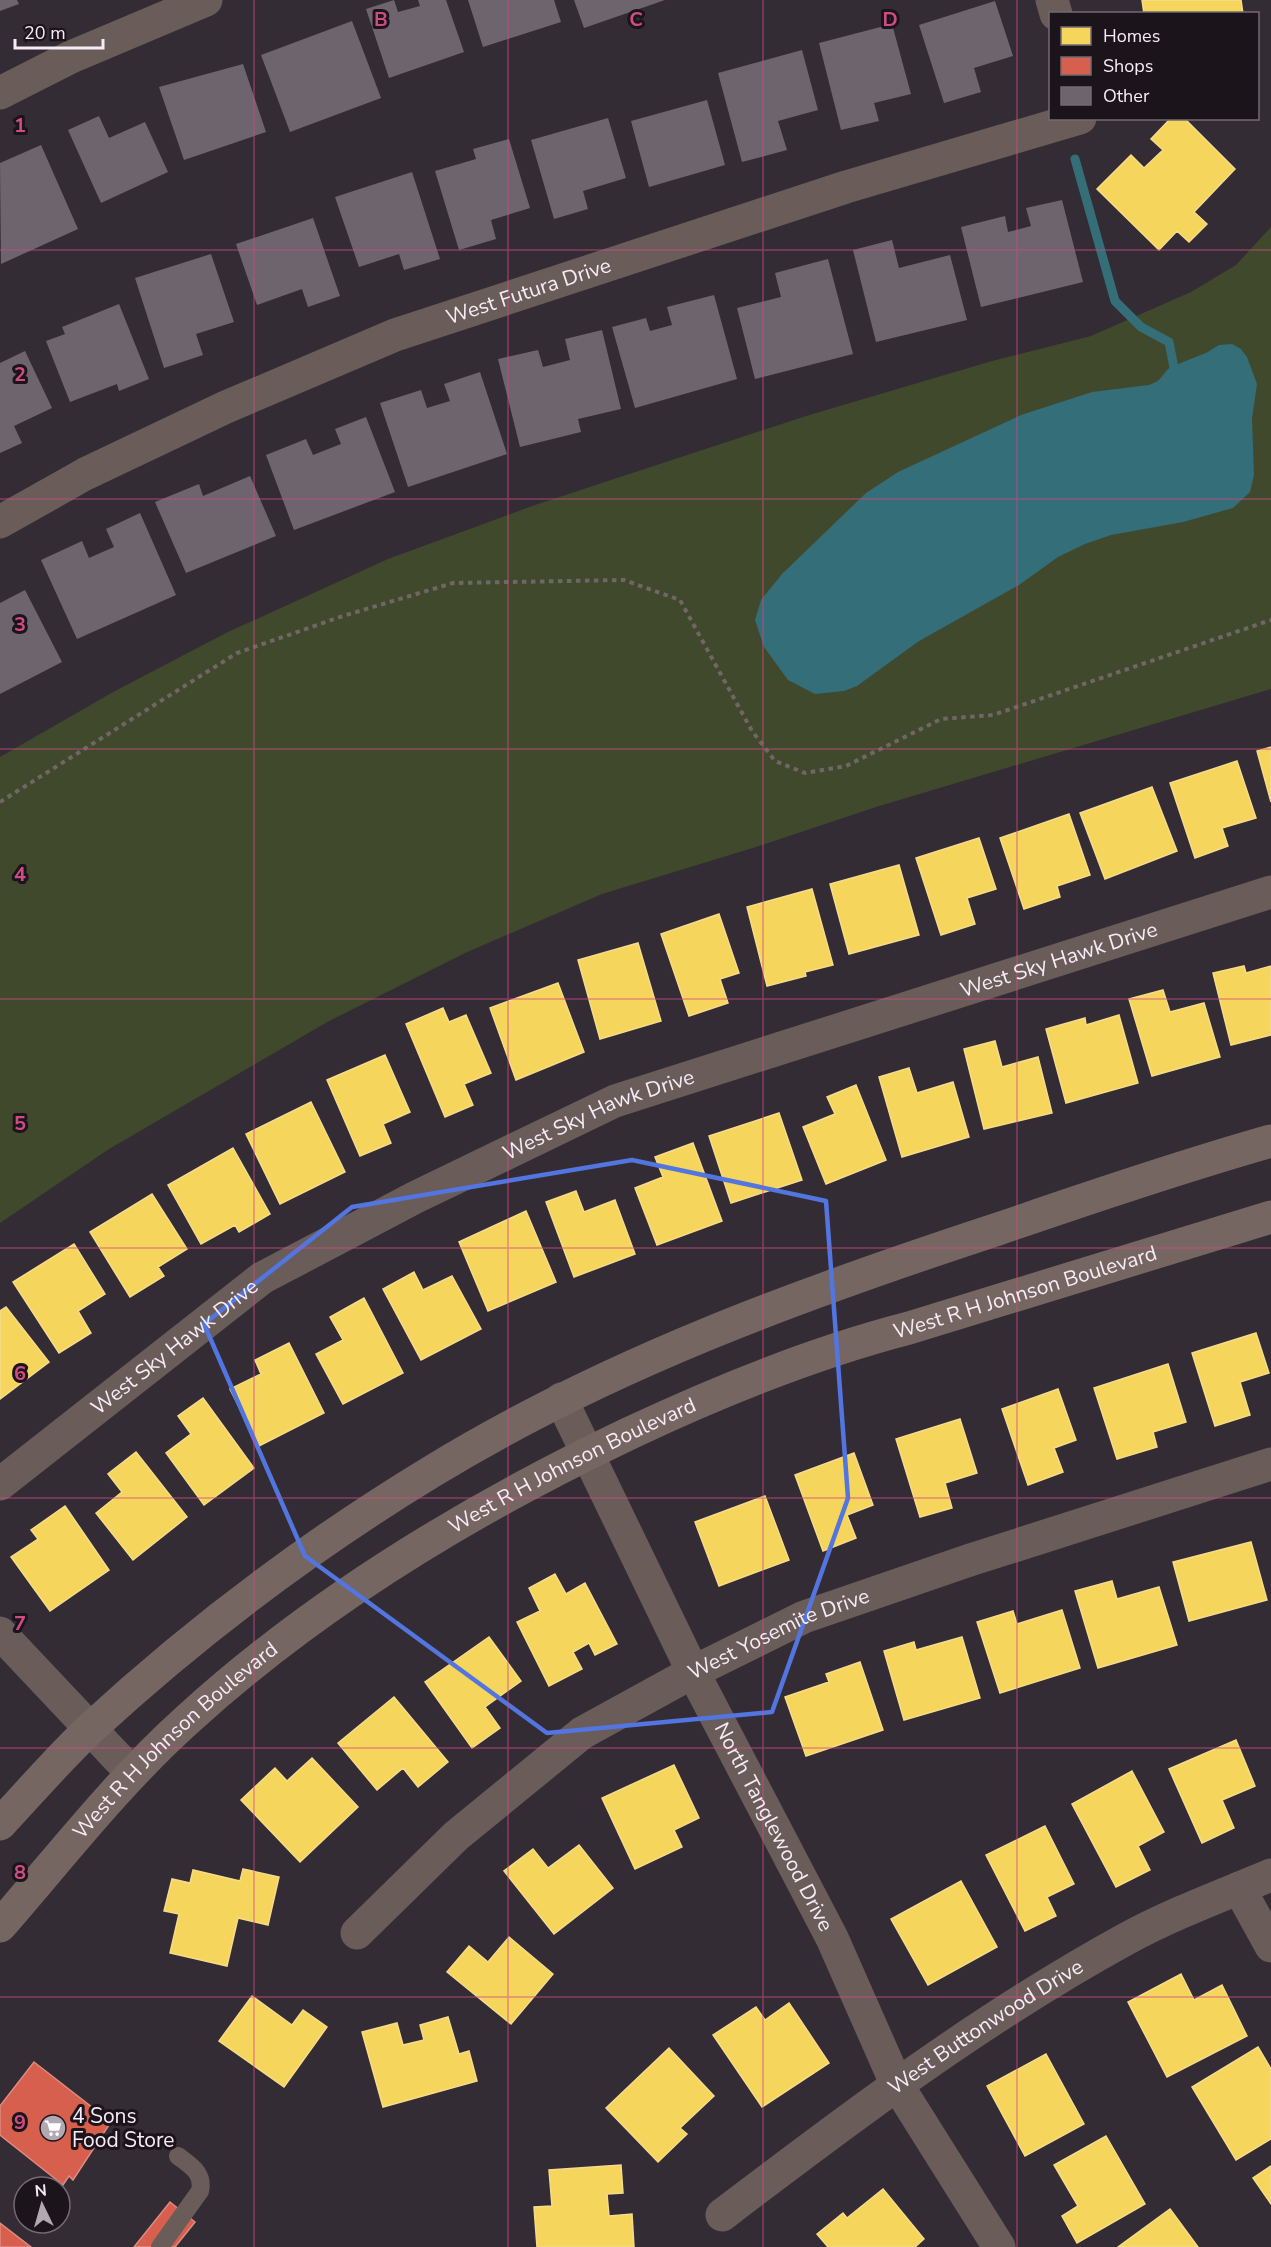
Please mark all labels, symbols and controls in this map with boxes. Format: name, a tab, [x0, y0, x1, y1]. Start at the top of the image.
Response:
text: B	[374, 6, 388, 33]
text: C	[629, 6, 643, 33]
text: D	[882, 6, 898, 33]
scale bar	[15, 12, 104, 50]
legend	[1049, 12, 1259, 120]
text: 20 m	[24, 21, 66, 45]
text: Homes	[1103, 24, 1160, 48]
text: Shops	[1103, 54, 1153, 78]
text: Other	[1103, 84, 1150, 108]
text: 1	[14, 112, 26, 139]
street label: West Futura Drive	[443, 251, 615, 331]
text: 2	[14, 361, 26, 388]
text: 3	[14, 611, 26, 638]
text: 4	[14, 861, 26, 888]
street label: West Sky Hawk Drive	[957, 915, 1161, 1004]
street label: West Sky Hawk Drive	[498, 1063, 698, 1167]
text: 5	[14, 1110, 26, 1137]
street label: West R H Johnson Boulevard	[890, 1239, 1160, 1346]
street label: West Sky Hawk Drive	[85, 1272, 264, 1421]
text: 6	[14, 1360, 26, 1387]
street label: West R H Johnson Boulevard	[443, 1391, 700, 1540]
street label: West Yosemite Drive	[683, 1582, 873, 1686]
text: 7	[14, 1610, 26, 1637]
street label: West R H Johnson Boulevard	[66, 1635, 284, 1845]
street label: North Tanglewood Drive	[708, 1718, 840, 1936]
text: 8	[14, 1859, 26, 1886]
street label: West Buttonwood Drive	[882, 1952, 1088, 2101]
place label: 4 Sons Food Store	[72, 2102, 174, 2154]
text: 9	[14, 2109, 26, 2136]
supermarket icon: 4 Sons Food Store	[38, 2113, 68, 2143]
north arrow	[12, 2175, 72, 2235]
text: N	[34, 2180, 48, 2203]

